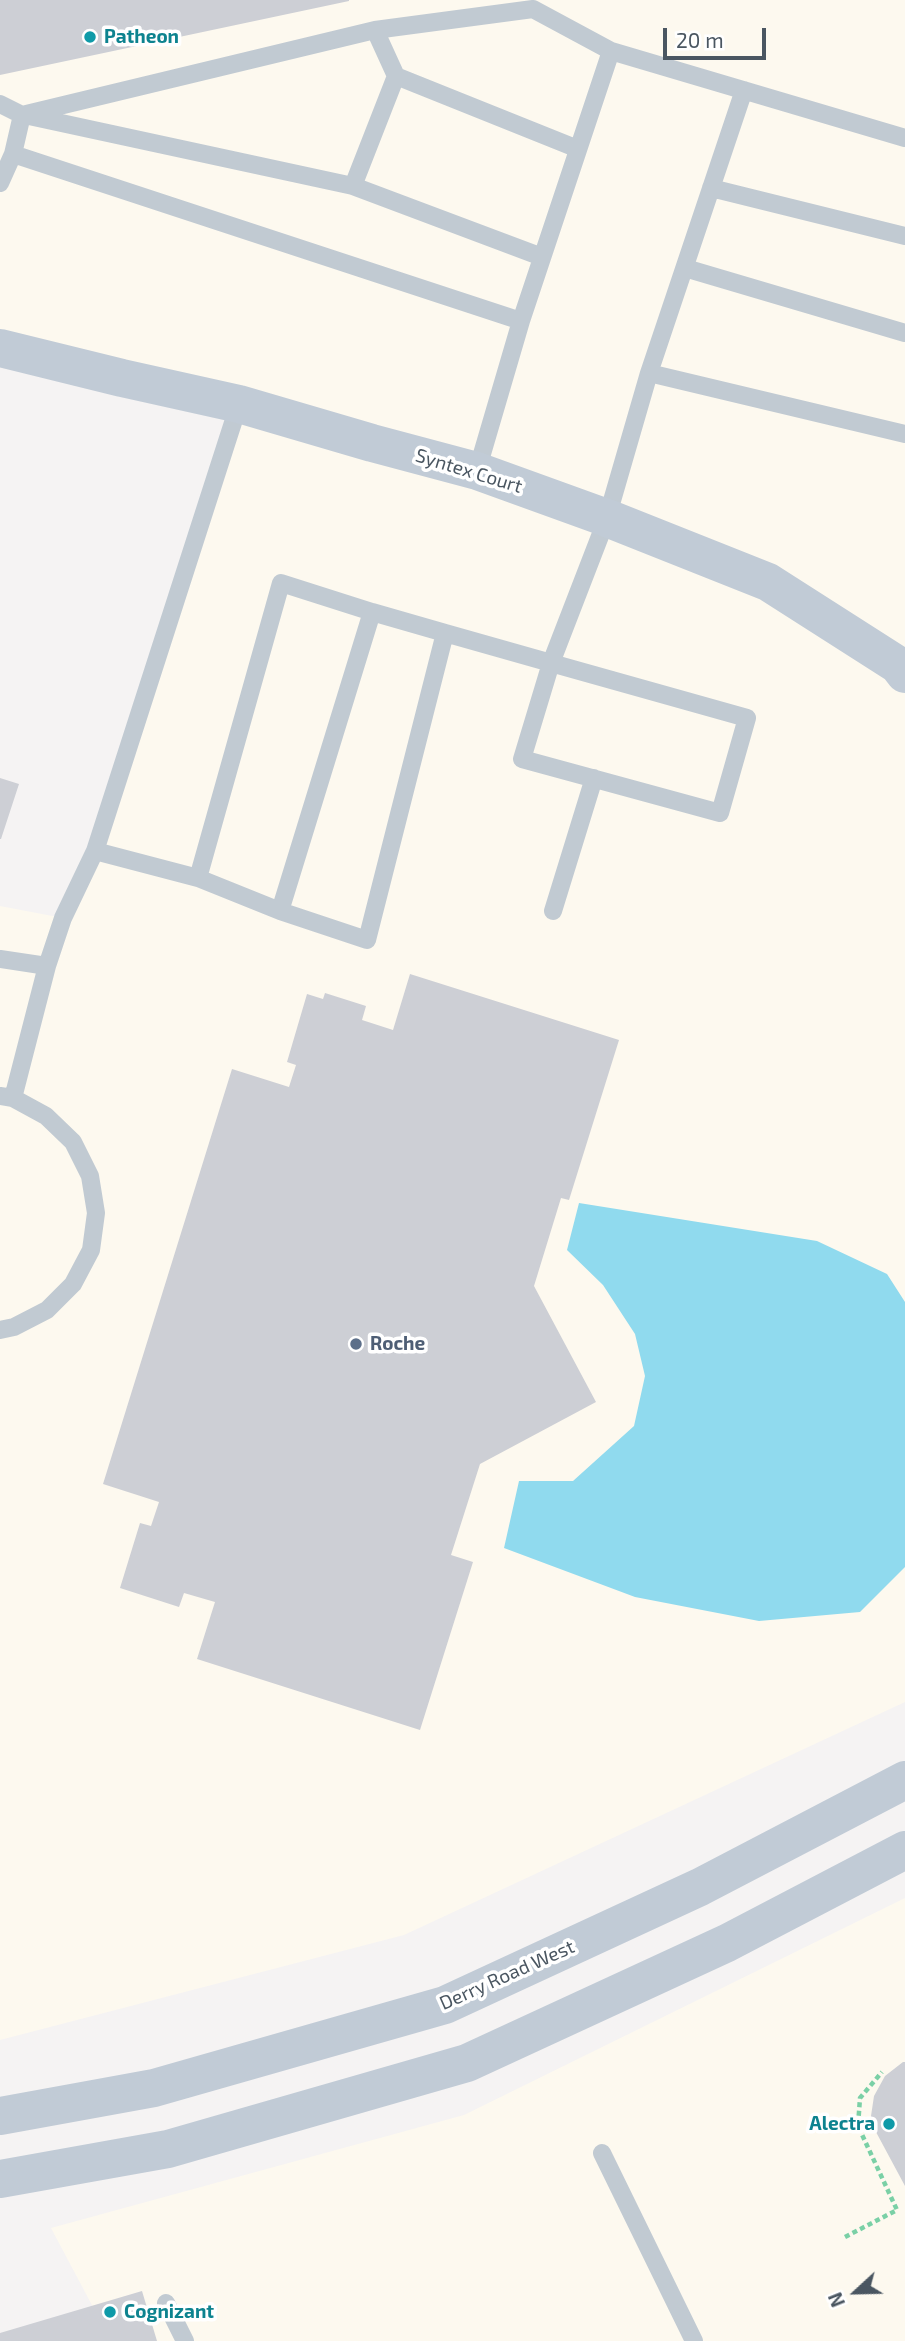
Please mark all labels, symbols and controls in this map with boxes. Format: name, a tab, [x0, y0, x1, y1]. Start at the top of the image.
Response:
scale bar	[667, 14, 770, 58]
place label: Patheon	[104, 26, 179, 48]
text: 20 m	[676, 27, 724, 52]
marker: Patheon	[82, 29, 98, 45]
street label: Syntex Court	[413, 444, 525, 498]
place label: Roche	[370, 1333, 425, 1355]
marker: Roche	[348, 1336, 364, 1352]
street label: Derry Road West	[436, 1935, 578, 2015]
place label: Alectra	[809, 2113, 875, 2135]
marker: Alectra	[881, 2116, 897, 2132]
north arrow	[821, 2257, 891, 2327]
text: N	[823, 2289, 849, 2311]
place label: Cognizant	[124, 2301, 214, 2323]
marker: Cognizant	[102, 2304, 118, 2320]

